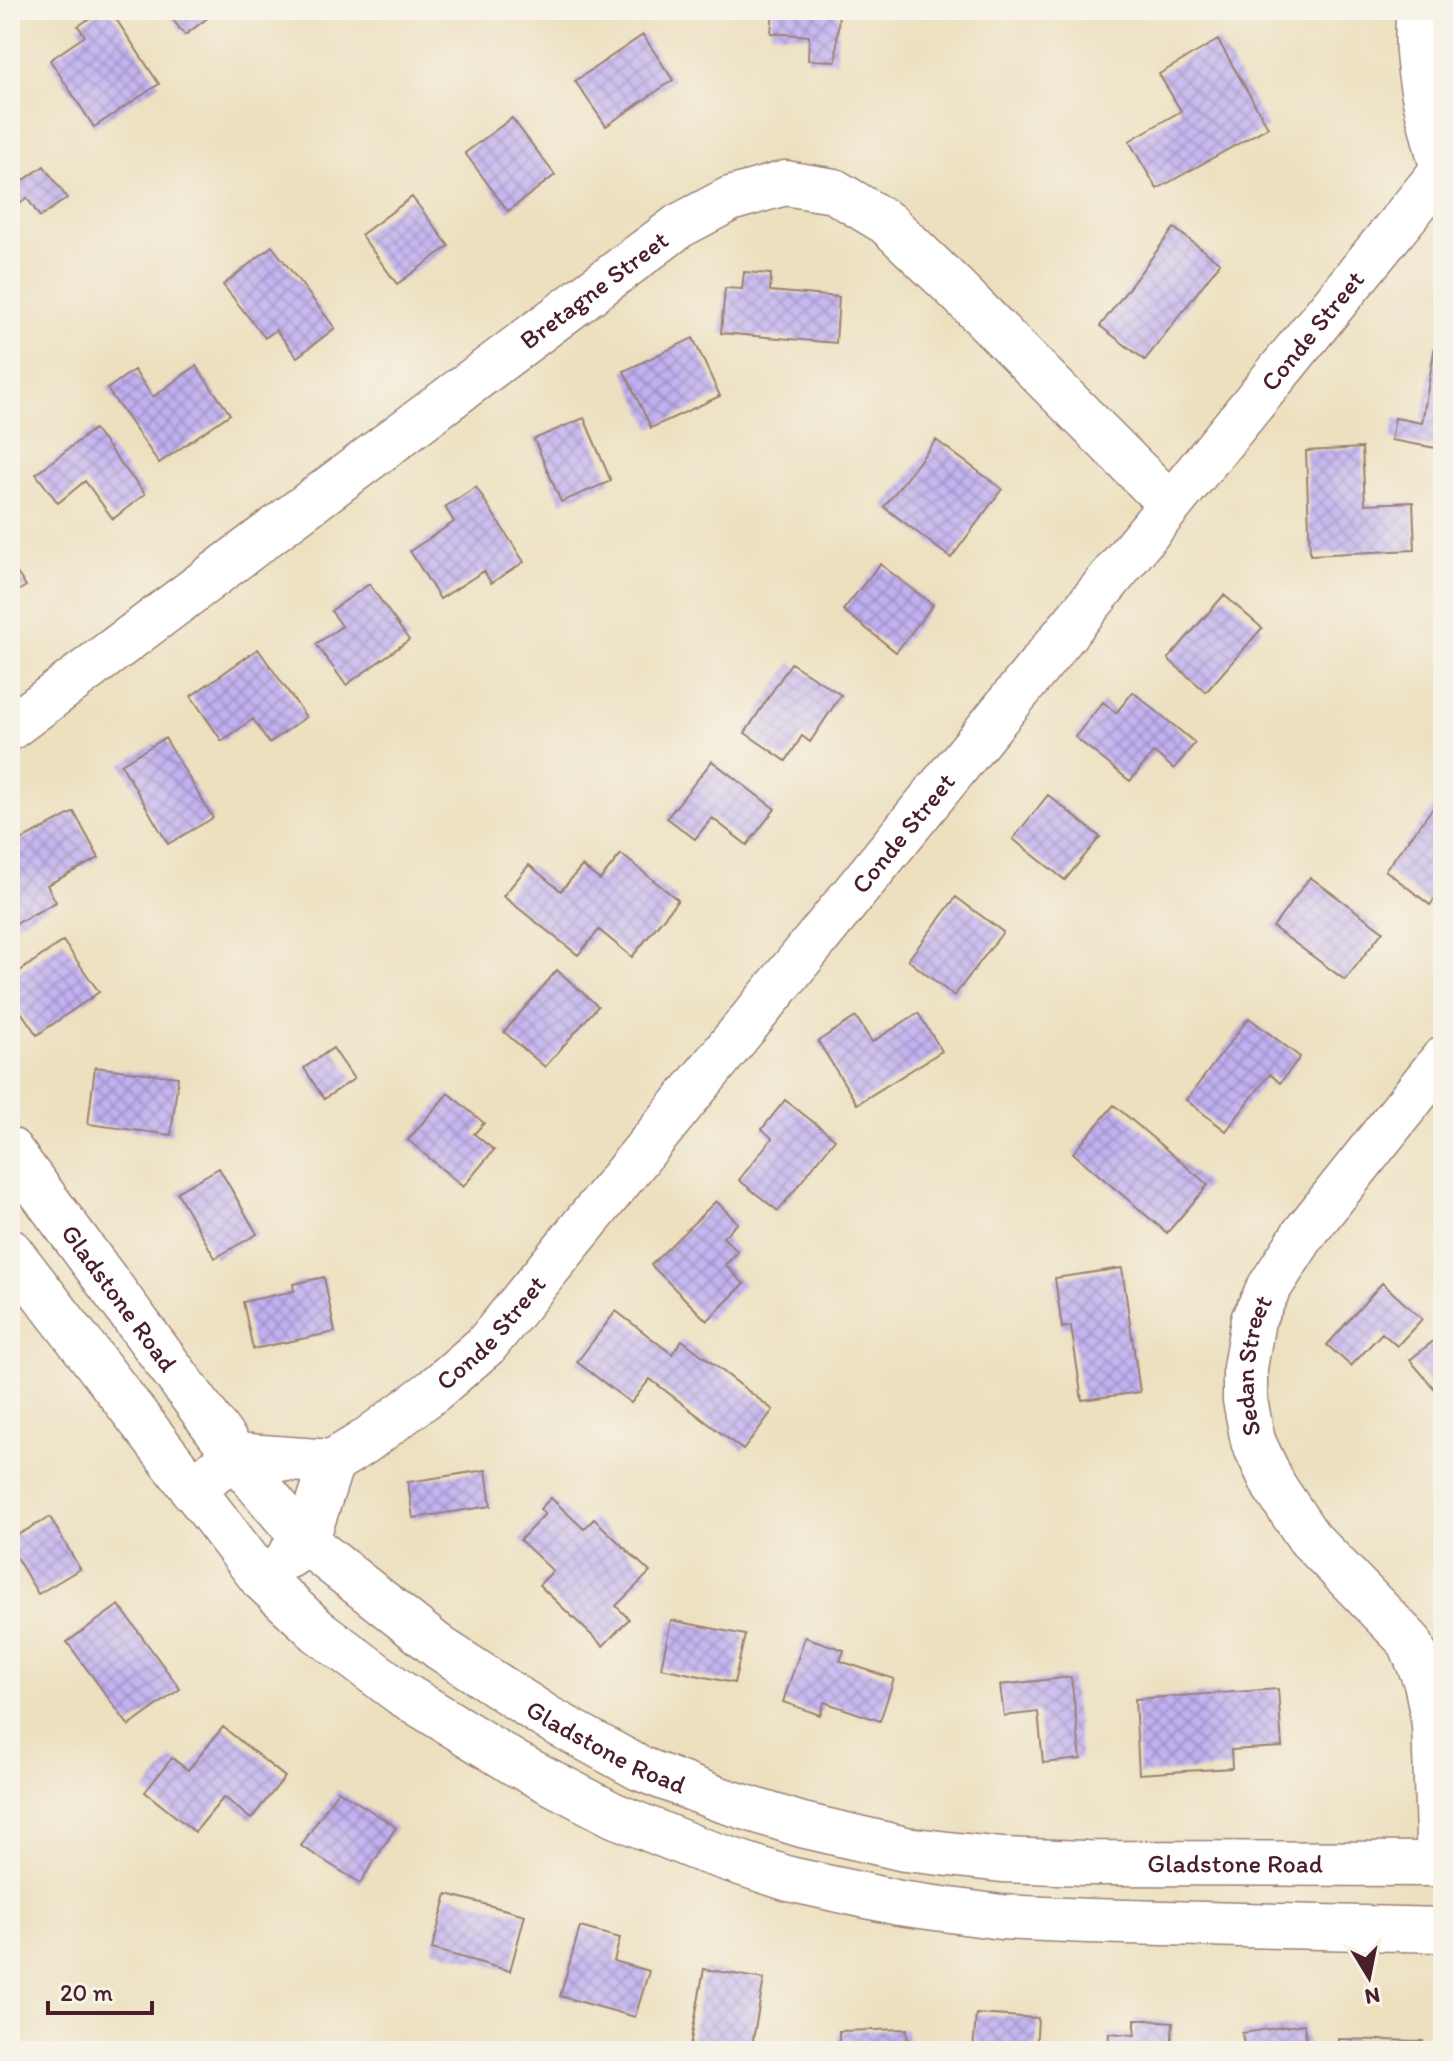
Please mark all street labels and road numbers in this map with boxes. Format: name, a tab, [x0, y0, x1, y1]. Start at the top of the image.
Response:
street label: Bretagne Street	[513, 224, 675, 356]
street label: Conde Street	[1254, 264, 1371, 397]
street label: Conde Street	[844, 766, 962, 900]
street label: Gladstone Road	[54, 1218, 184, 1378]
street label: Conde Street	[429, 1269, 552, 1397]
street label: Sedan Street	[1228, 1289, 1279, 1439]
street label: Gladstone Road	[520, 1692, 691, 1801]
street label: Gladstone Road	[1147, 1847, 1323, 1880]

